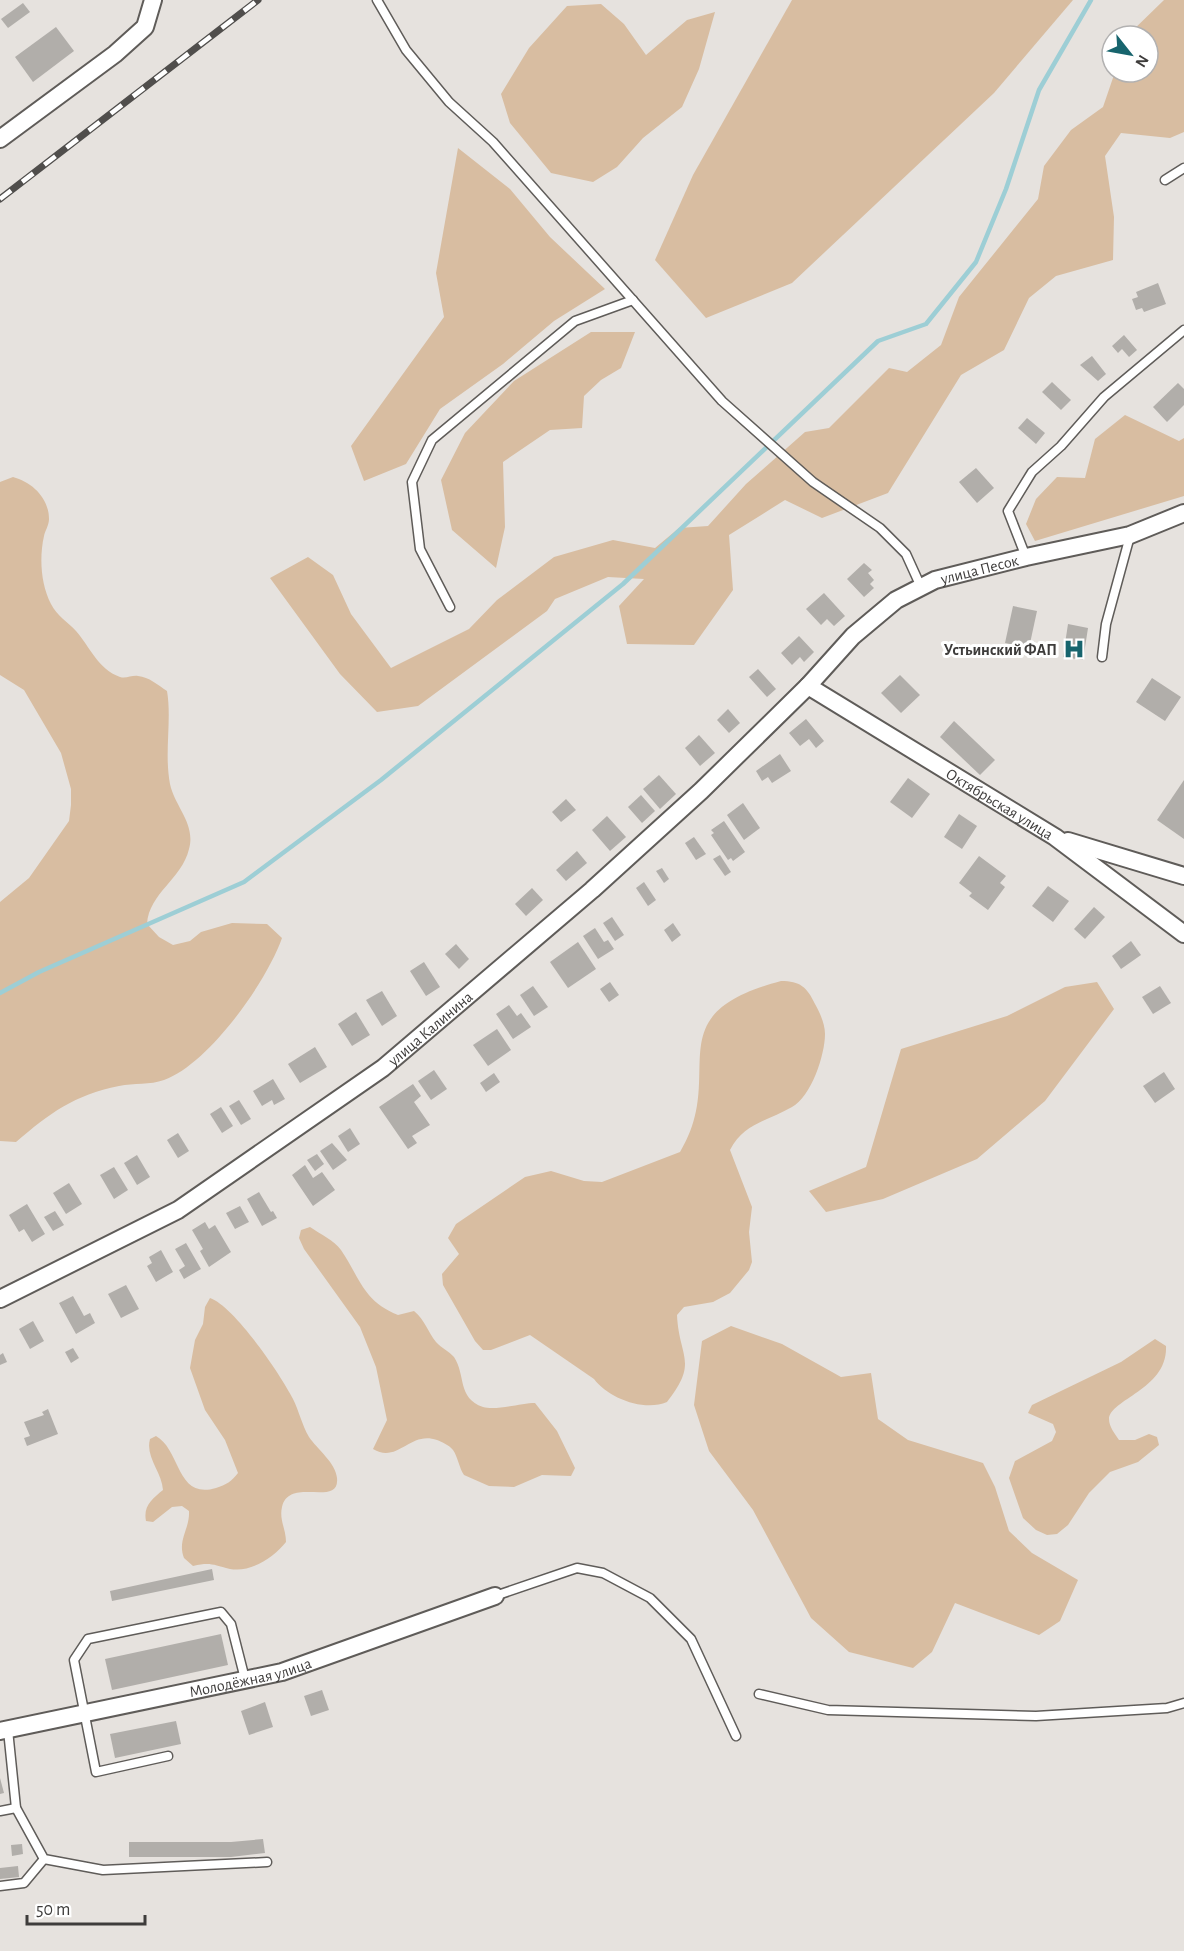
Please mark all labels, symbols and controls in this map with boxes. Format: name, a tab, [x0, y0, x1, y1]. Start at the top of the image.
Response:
north arrow	[1100, 24, 1160, 84]
text: N	[1132, 52, 1152, 70]
street label: улица Песок	[938, 552, 1021, 589]
hospital icon: Устьинский ФАП	[1062, 637, 1086, 661]
place label: Устьинский ФАП	[944, 642, 1057, 658]
street label: Октябрьская улица	[943, 765, 1056, 843]
street label: улица Калинина	[384, 989, 476, 1071]
street label: Молодёжная улица	[188, 1655, 314, 1700]
scale bar	[27, 1888, 146, 1926]
text: 50 m	[36, 1901, 70, 1919]

